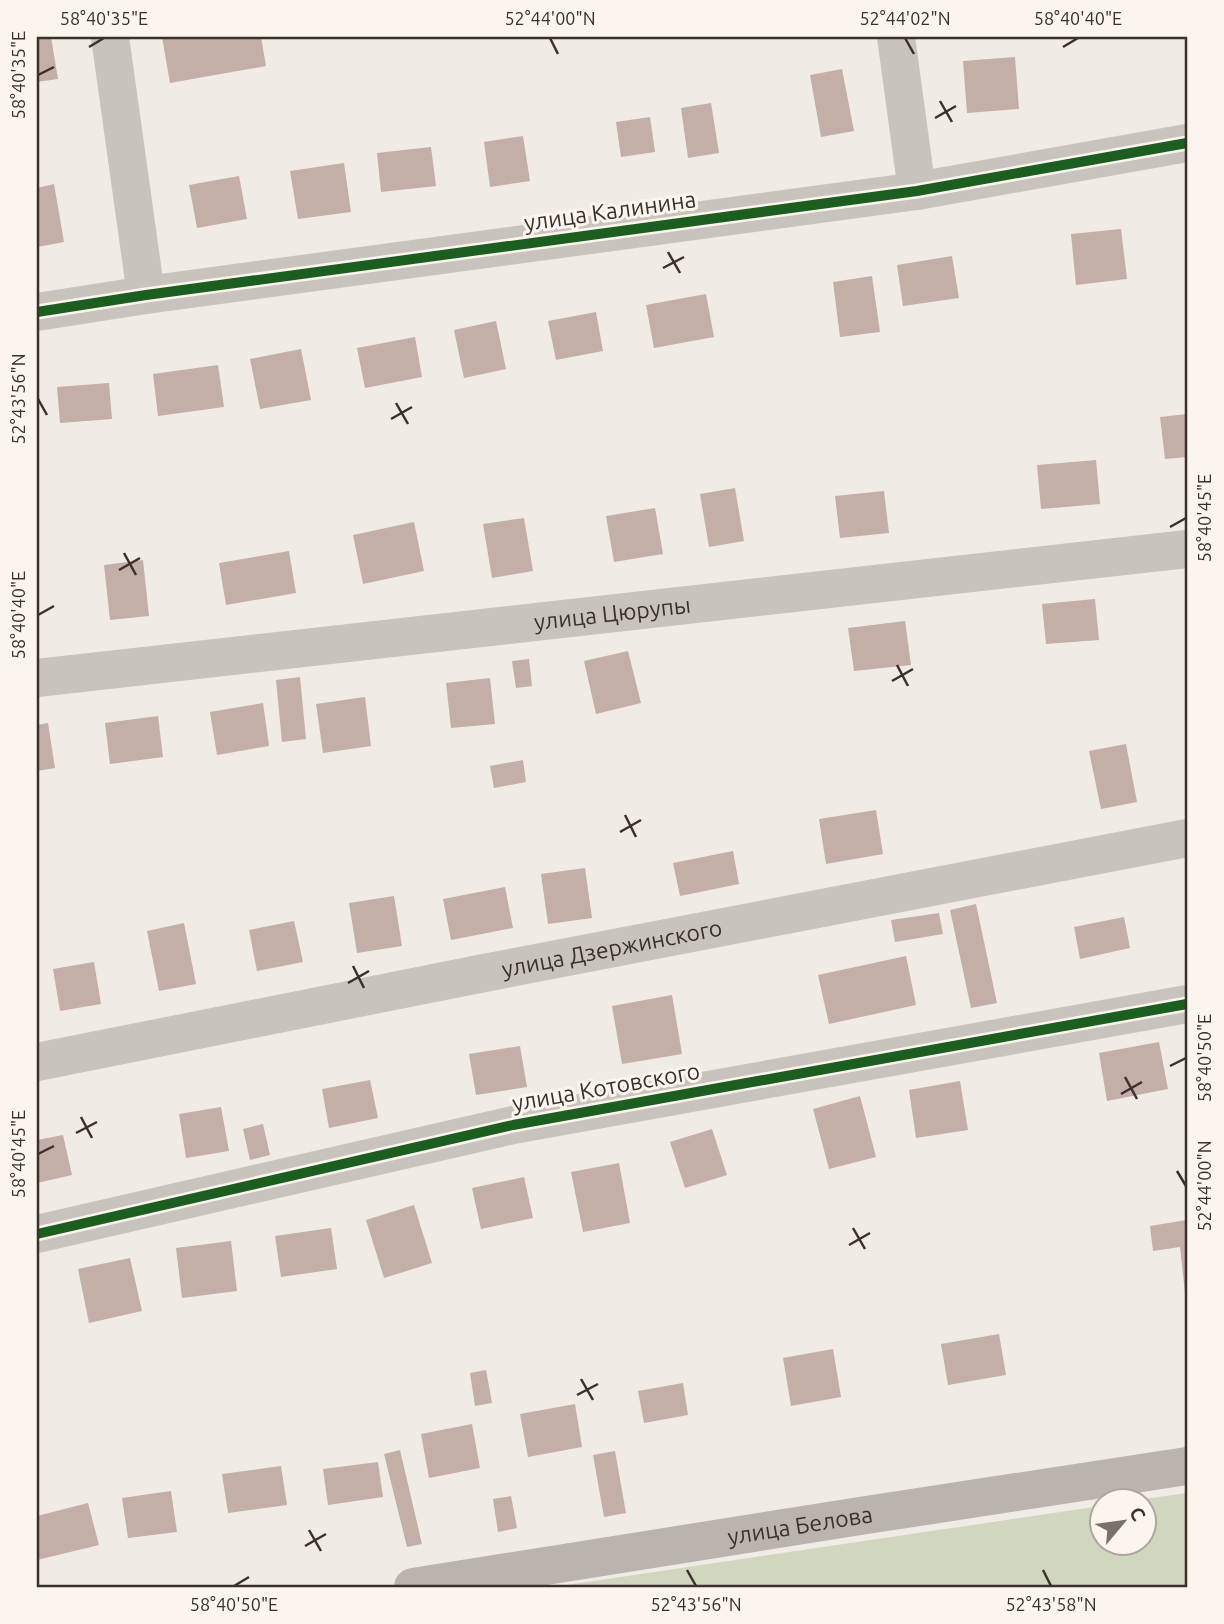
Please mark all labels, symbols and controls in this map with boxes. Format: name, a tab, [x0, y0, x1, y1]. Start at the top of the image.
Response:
text: 58°40'35"E	[60, 8, 148, 28]
text: 52°44'00"N	[504, 8, 596, 28]
text: 52°44'02"N	[859, 8, 951, 28]
text: 58°40'40"E	[1034, 8, 1122, 28]
text: 58°40'35"E	[8, 31, 28, 119]
street label: улица Калинина	[522, 186, 698, 235]
text: 52°43'56"N	[8, 353, 28, 445]
text: 58°40'45"E	[1194, 474, 1214, 562]
text: 58°40'40"E	[8, 571, 28, 659]
street label: улица Цюрупы	[533, 592, 692, 634]
street label: улица Дзержинского	[500, 915, 724, 981]
text: 58°40'50"E	[1194, 1014, 1214, 1102]
street label: улица Котовского	[510, 1058, 702, 1115]
text: 58°40'45"E	[8, 1110, 28, 1198]
text: 52°44'00"N	[1194, 1140, 1214, 1232]
north arrow	[1088, 1488, 1158, 1558]
street label: улица Белова	[726, 1501, 874, 1549]
text: С	[1125, 1503, 1150, 1524]
text: 58°40'50"E	[190, 1594, 278, 1614]
text: 52°43'56"N	[650, 1594, 742, 1614]
text: 52°43'58"N	[1005, 1594, 1097, 1614]

